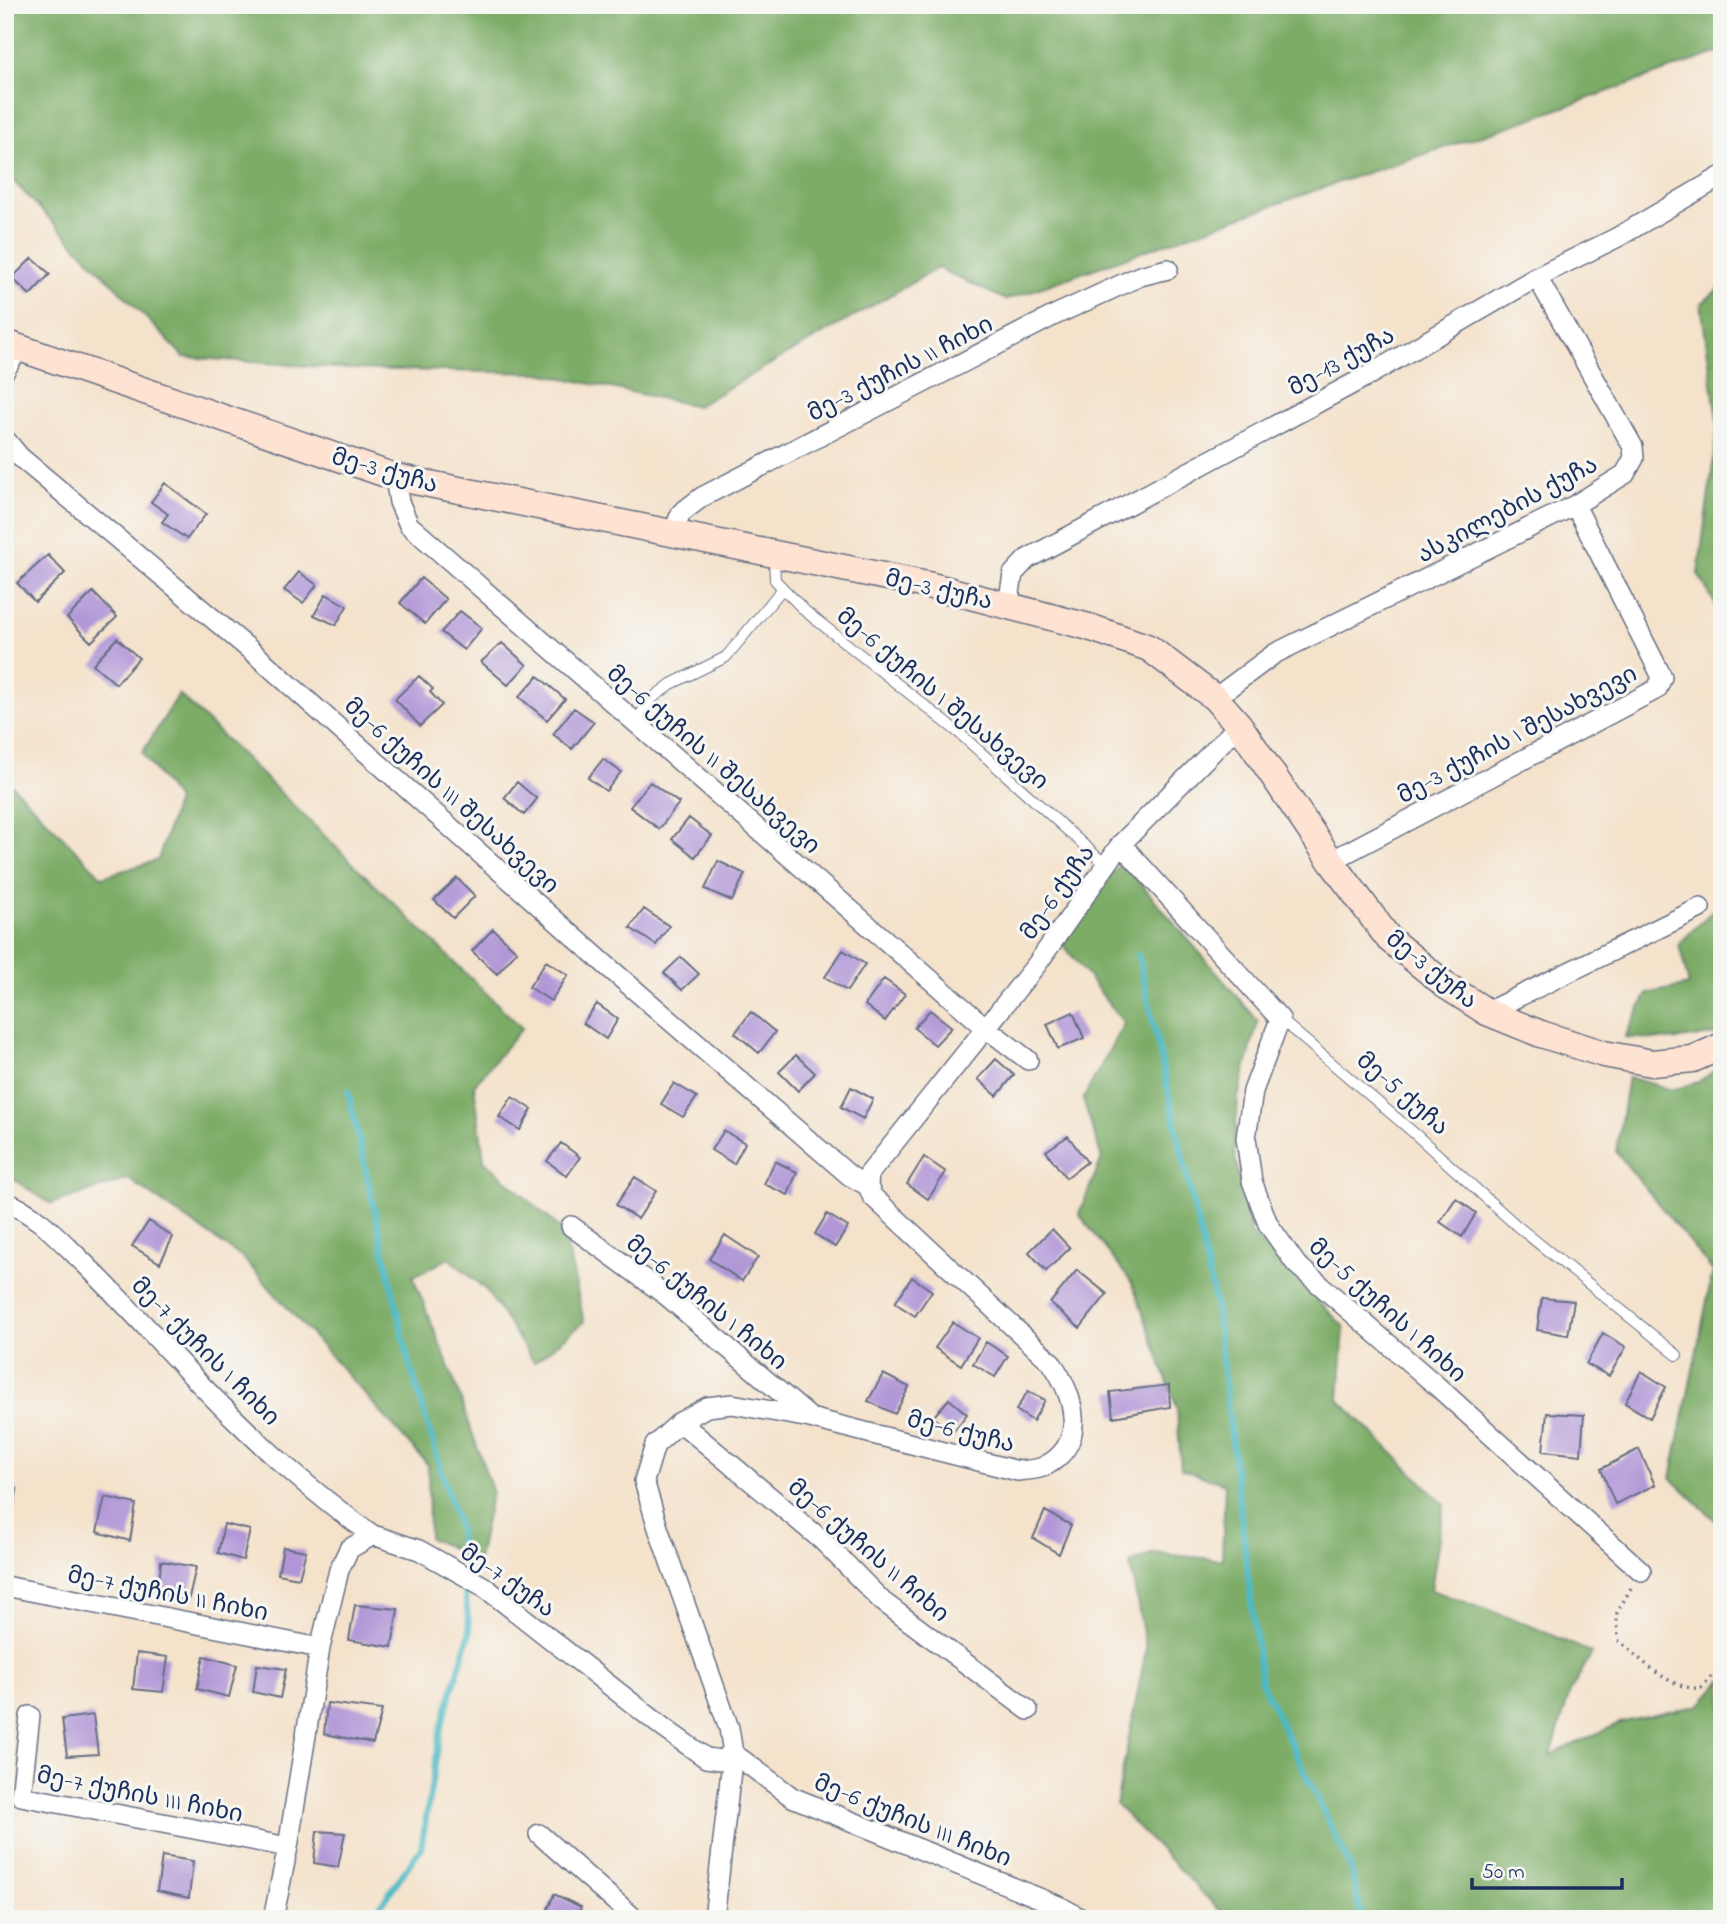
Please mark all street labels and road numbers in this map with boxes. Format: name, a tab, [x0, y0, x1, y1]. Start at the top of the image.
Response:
street label: მე-3 ქუჩის II ჩიხი	[802, 308, 1000, 432]
street label: მე-13 ქუჩა	[1283, 320, 1402, 407]
street label: მე-3 ქუჩა	[327, 441, 442, 504]
street label: ასკილების ქუჩა	[1412, 449, 1605, 574]
street label: მე-3 ქუჩა	[881, 562, 996, 621]
street label: მე-6 ქუჩის I შესახვევი	[828, 600, 1055, 799]
street label: მე-6 ქუჩის II შესახვევი	[598, 658, 827, 864]
street label: მე-3 ქუჩის I შესახვევი	[1392, 658, 1644, 814]
street label: მე-6 ქუჩის III შესახვევი	[335, 690, 566, 903]
street label: მე-6 ქუჩა	[1013, 838, 1105, 948]
street label: მე-3 ქუჩა	[1377, 923, 1484, 1019]
street label: მე-5 ქუჩა	[1347, 1045, 1455, 1145]
street label: მე-6 ქუჩის I ჩიხი	[617, 1228, 794, 1380]
street label: მე-5 ქუჩის I ჩიხი	[1300, 1231, 1473, 1392]
street label: მე-7 ქუჩის I ჩიხი	[122, 1270, 287, 1435]
street label: მე-6 ქუჩა	[903, 1403, 1018, 1464]
street label: მე-6 ქუჩის II ჩიხი	[779, 1472, 956, 1632]
street label: მე-7 ქუჩა	[452, 1536, 561, 1628]
street label: მე-7 ქუჩის II ჩიხი	[64, 1559, 271, 1632]
street label: მე-7 ქუჩის III ჩიხი	[33, 1759, 246, 1834]
street label: მე-6 ქუჩის III ჩიხი	[808, 1767, 1016, 1878]

